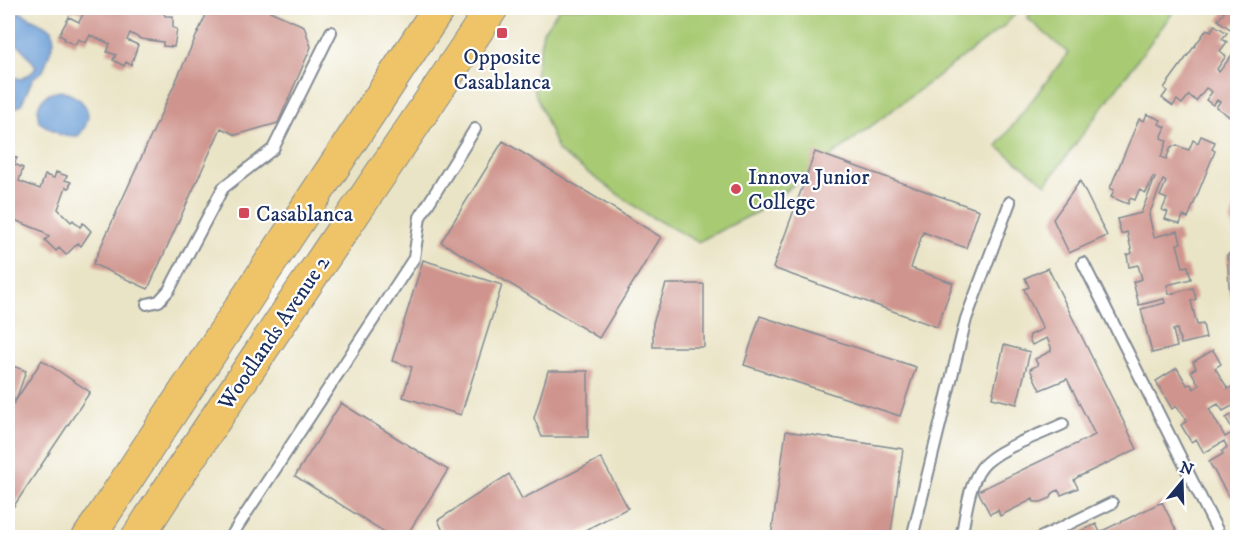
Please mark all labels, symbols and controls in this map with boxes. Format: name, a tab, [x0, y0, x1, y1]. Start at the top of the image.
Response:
marker: Opposite Casablanca	[495, 26, 509, 40]
place label: Opposite Casablanca	[453, 44, 551, 96]
place label: Innova Junior College	[748, 164, 870, 216]
marker: Innova Junior College	[729, 182, 743, 196]
place label: Casablanca	[256, 201, 354, 228]
marker: Casablanca	[237, 206, 251, 220]
street label: Woodlands Avenue 2	[212, 250, 336, 416]
north arrow	[1152, 452, 1212, 512]
text: N	[1177, 457, 1196, 480]

